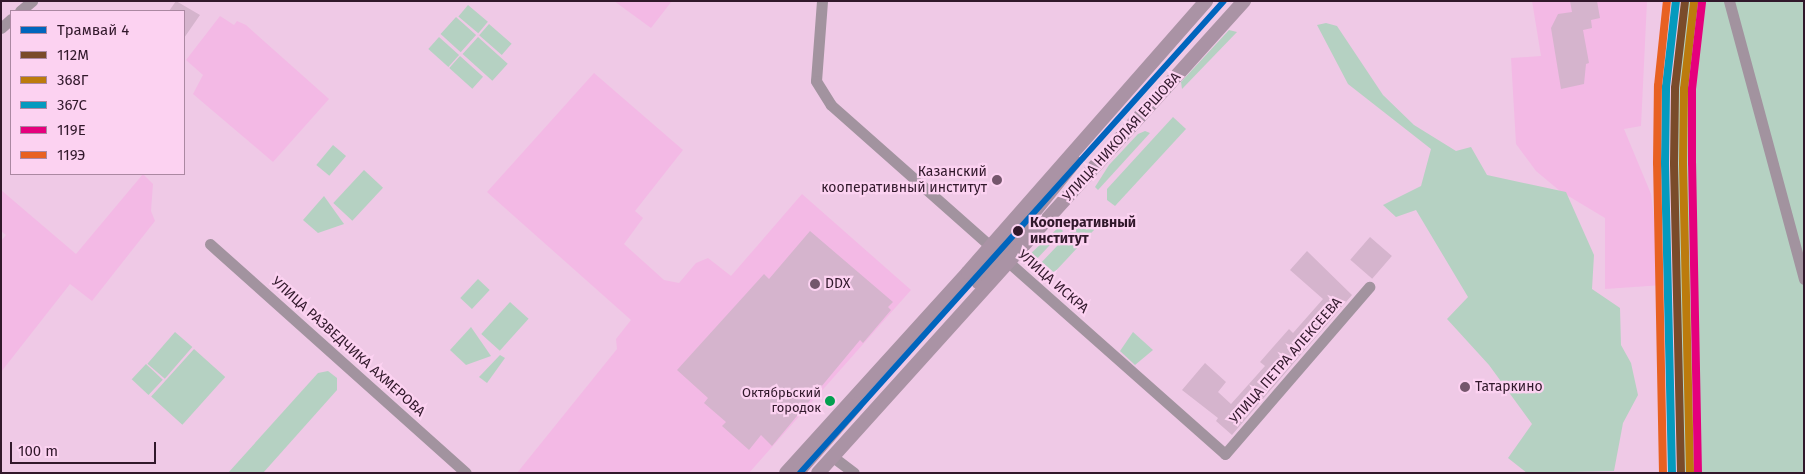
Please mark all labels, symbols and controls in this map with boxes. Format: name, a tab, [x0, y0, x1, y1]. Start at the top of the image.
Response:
legend	[10, 10, 185, 175]
text: Трамвай 4	[57, 21, 129, 39]
text: 112М	[57, 46, 89, 64]
street label: УЛИЦА НИКОЛАЯ ЕРШОВА	[1060, 69, 1184, 205]
text: 368Г	[57, 71, 88, 89]
text: 367С	[57, 96, 87, 114]
text: 119Е	[57, 121, 86, 139]
text: 119Э	[57, 146, 85, 164]
place label: Казанский кооперативный институт	[821, 164, 987, 196]
marker: Казанский кооперативный институт	[991, 174, 1003, 186]
place label: Кооперативный институт	[1030, 215, 1136, 248]
marker: Кооперативный институт	[1009, 222, 1027, 240]
street label: УЛИЦА ИСКРА	[1014, 247, 1092, 317]
street label: УЛИЦА РАЗВЕДЧИКА АХМЕРОВА	[268, 274, 428, 420]
place label: DDX	[825, 276, 850, 292]
marker: DDX	[809, 278, 821, 290]
street label: УЛИЦА ПЕТРА АЛЕКСЕЕВА	[1226, 294, 1346, 428]
place label: Татаркино	[1475, 379, 1543, 395]
marker: Татаркино	[1459, 381, 1471, 393]
place label: Октябрьский городок	[742, 386, 821, 417]
marker: Октябрьский городок	[825, 396, 835, 406]
scale bar	[12, 432, 159, 464]
text: 100 m	[18, 442, 58, 460]

